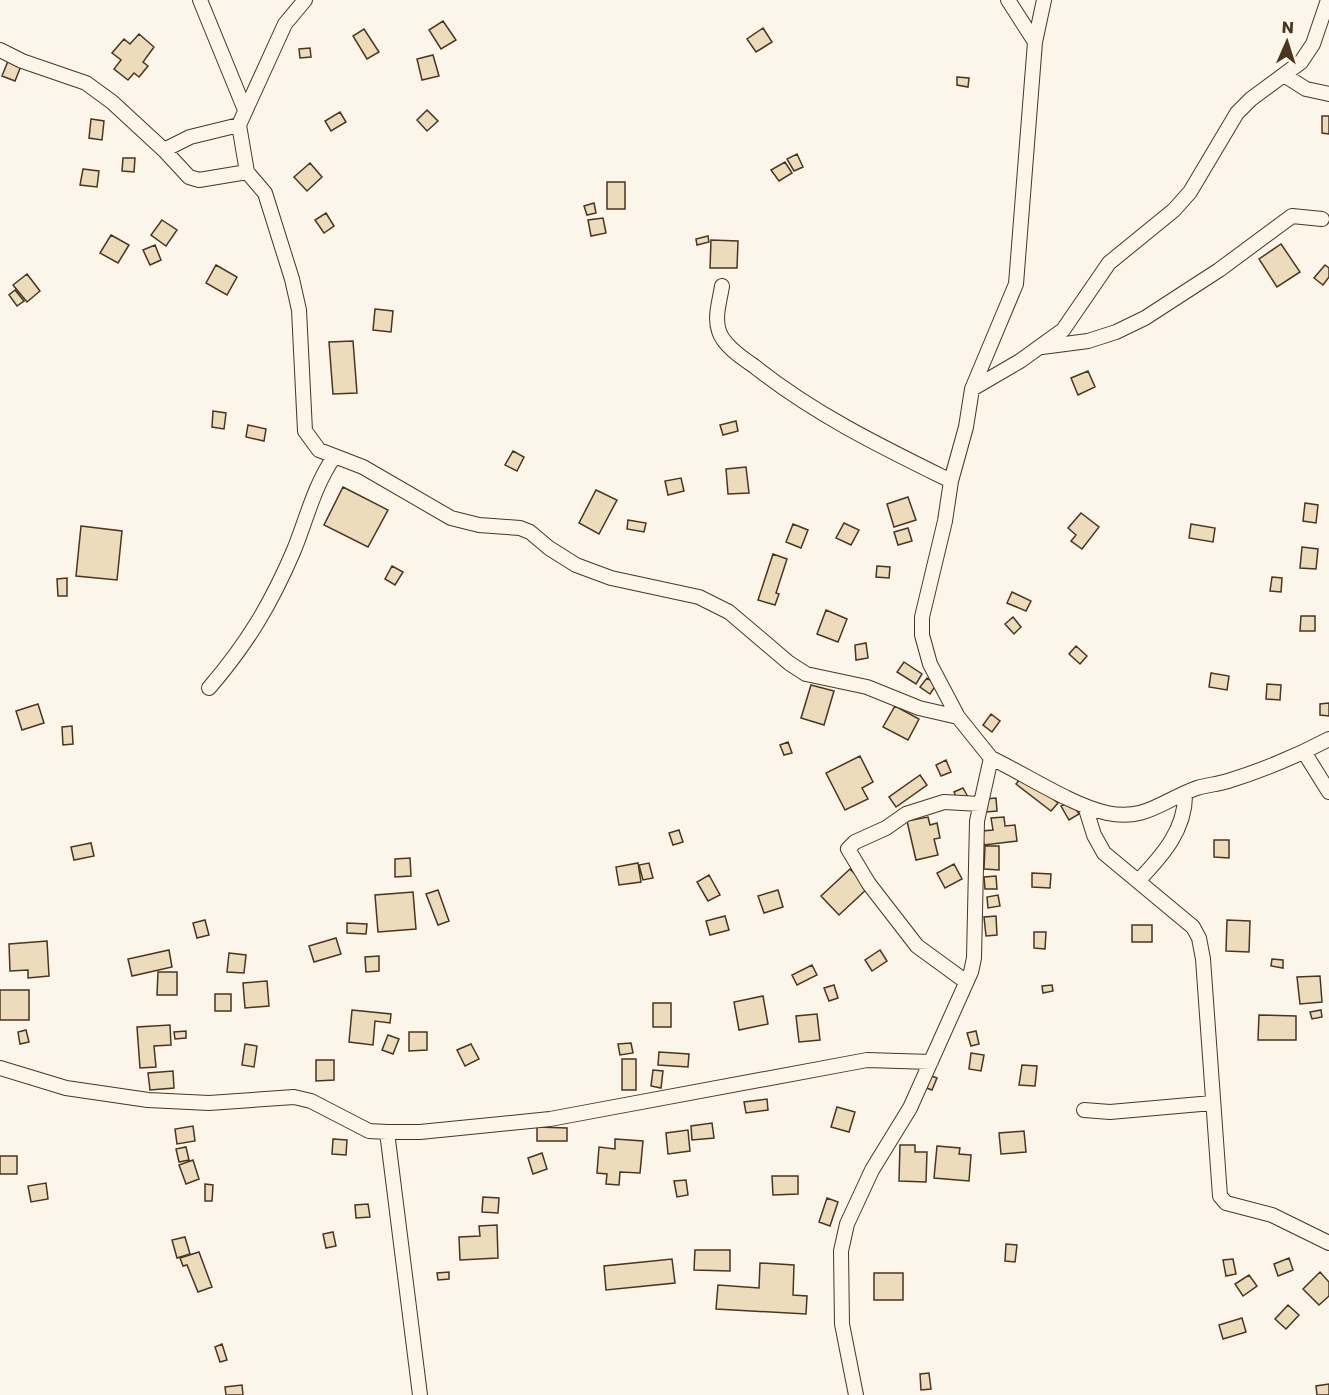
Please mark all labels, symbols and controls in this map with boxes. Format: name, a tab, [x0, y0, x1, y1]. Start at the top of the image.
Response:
north arrow	[1257, 12, 1317, 72]
text: N	[1281, 16, 1294, 39]

